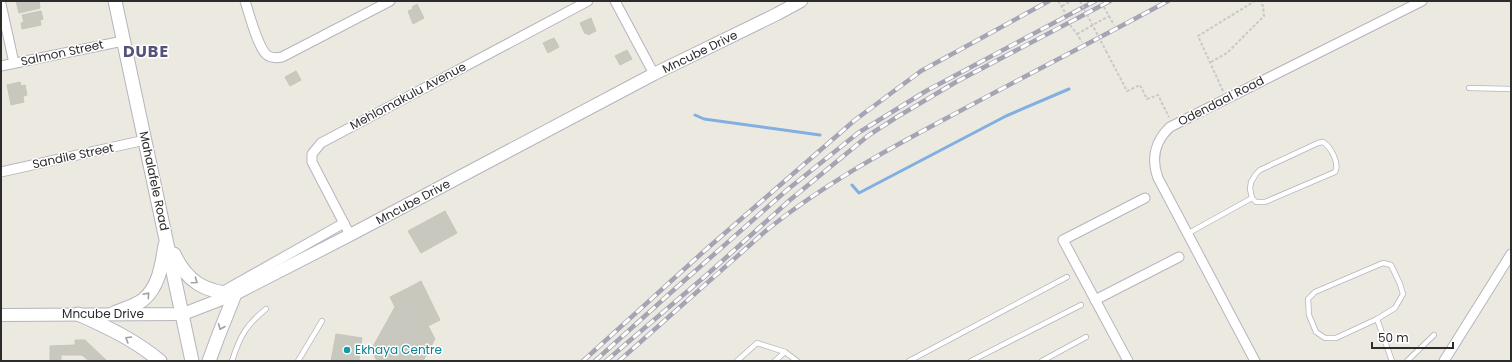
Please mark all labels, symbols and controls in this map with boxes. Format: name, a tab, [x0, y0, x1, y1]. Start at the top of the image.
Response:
street label: Mncube Drive	[659, 26, 740, 77]
street label: Salmon Street	[19, 35, 105, 70]
district label: DUBE	[123, 40, 169, 63]
street label: Mehlomakulu Avenue	[347, 58, 469, 133]
street label: Odendaal Road	[1175, 72, 1267, 130]
street label: Mahalafele Road	[136, 129, 173, 232]
street label: Sandile Street	[31, 139, 115, 172]
street label: Mncube Drive	[373, 175, 453, 228]
one-way arrow	[190, 276, 197, 283]
one-way arrow	[143, 292, 150, 299]
street label: Mncube Drive	[62, 305, 144, 322]
one-way arrow	[218, 324, 226, 331]
scale bar	[1372, 324, 1453, 350]
text: 50 m	[1378, 329, 1409, 346]
one-way arrow	[125, 336, 132, 343]
place label: Ekhaya Centre	[355, 341, 442, 358]
marker: Ekhaya Centre	[342, 345, 352, 355]

